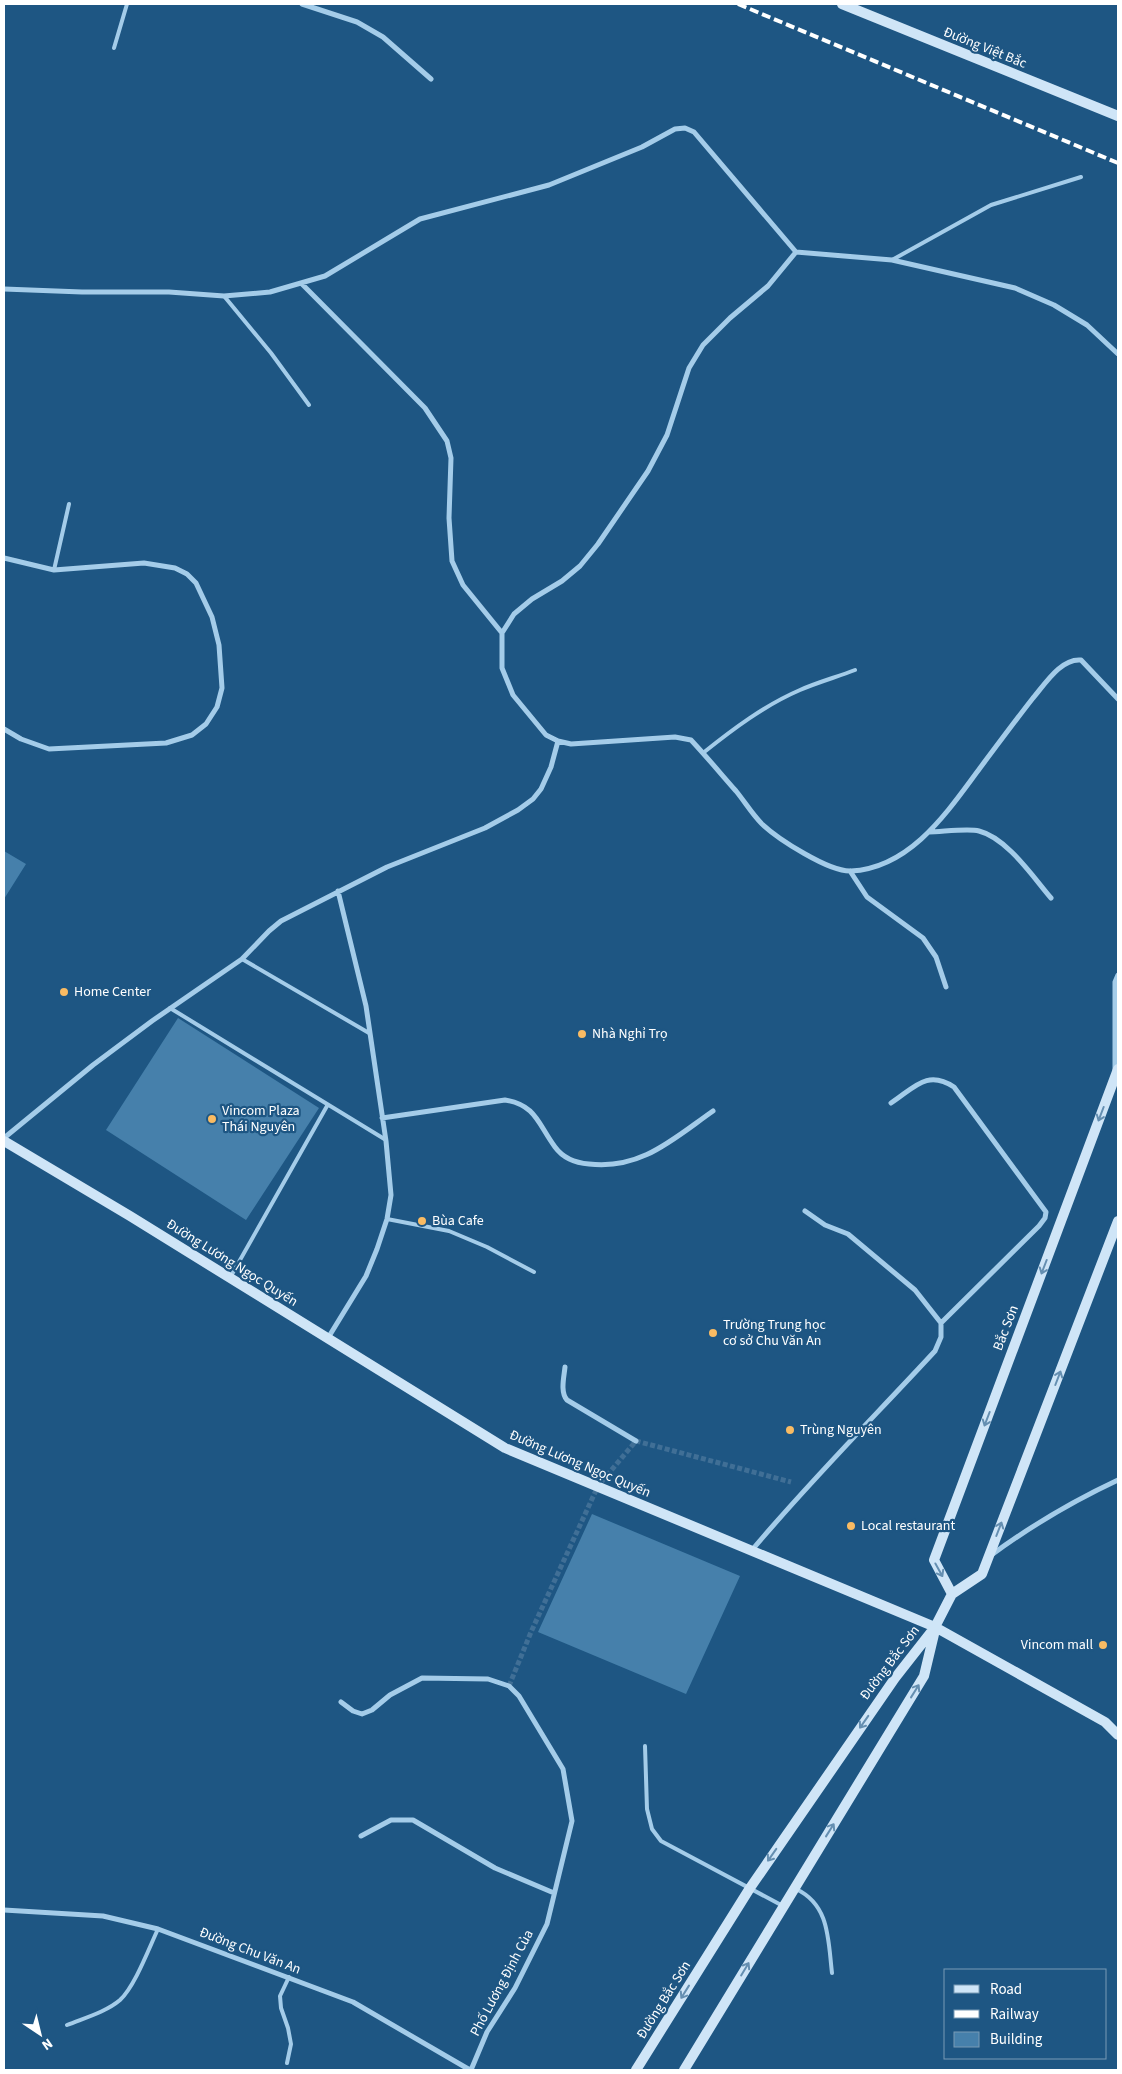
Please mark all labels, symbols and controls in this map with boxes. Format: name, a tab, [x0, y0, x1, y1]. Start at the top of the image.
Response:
street label: Đường Việt Bắc	[940, 22, 1030, 74]
place label: Home Center	[74, 982, 151, 1002]
marker: Home Center	[58, 986, 70, 998]
place label: Nhà Nghỉ Trọ	[592, 1024, 668, 1044]
marker: Nhà Nghỉ Trọ	[576, 1028, 588, 1040]
place label: Vincom Plaza Thái Nguyên	[222, 1101, 300, 1137]
one-way arrow	[1096, 1106, 1105, 1122]
marker: Vincom Plaza Thái Nguyên	[206, 1113, 218, 1125]
place label: Bùa Cafe	[432, 1211, 484, 1231]
street label: Đường Lương Ngọc Quyến	[162, 1214, 302, 1312]
marker: Bùa Cafe	[416, 1215, 428, 1227]
one-way arrow	[1039, 1258, 1048, 1274]
street label: Bắc Sơn	[988, 1302, 1024, 1354]
place label: Trường Trung học cơ sở Chu Văn An	[723, 1315, 826, 1351]
marker: Trường Trung học cơ sở Chu Văn An	[707, 1327, 719, 1339]
one-way arrow	[1054, 1371, 1063, 1386]
one-way arrow	[982, 1410, 991, 1426]
place label: Trùng Nguyên	[800, 1420, 882, 1440]
marker: Trùng Nguyên	[784, 1424, 796, 1436]
street label: Đường Lương Ngọc Quyến	[506, 1425, 654, 1503]
place label: Local restaurant	[861, 1516, 955, 1536]
marker: Local restaurant	[845, 1520, 857, 1532]
one-way arrow	[995, 1522, 1004, 1538]
one-way arrow	[935, 1562, 944, 1577]
street label: Đường Bắc Sơn	[855, 1622, 925, 1704]
place label: Vincom mall	[1021, 1635, 1093, 1655]
marker: Vincom mall	[1097, 1639, 1109, 1651]
one-way arrow	[910, 1685, 920, 1699]
one-way arrow	[859, 1714, 869, 1728]
one-way arrow	[825, 1823, 835, 1837]
one-way arrow	[767, 1848, 777, 1862]
street label: Đường Chu Văn An	[196, 1922, 304, 1980]
street label: Phố Lương Định Của	[465, 1926, 539, 2040]
street label: Đường Bắc Sơn	[632, 1957, 696, 2043]
one-way arrow	[740, 1962, 750, 1976]
legend	[944, 1969, 1107, 2059]
text: Road	[990, 1979, 1022, 2000]
one-way arrow	[679, 1985, 689, 1999]
text: Railway	[990, 2004, 1039, 2025]
north arrow	[15, 2009, 65, 2059]
text: Building	[990, 2029, 1043, 2050]
text: N	[37, 2033, 56, 2055]

